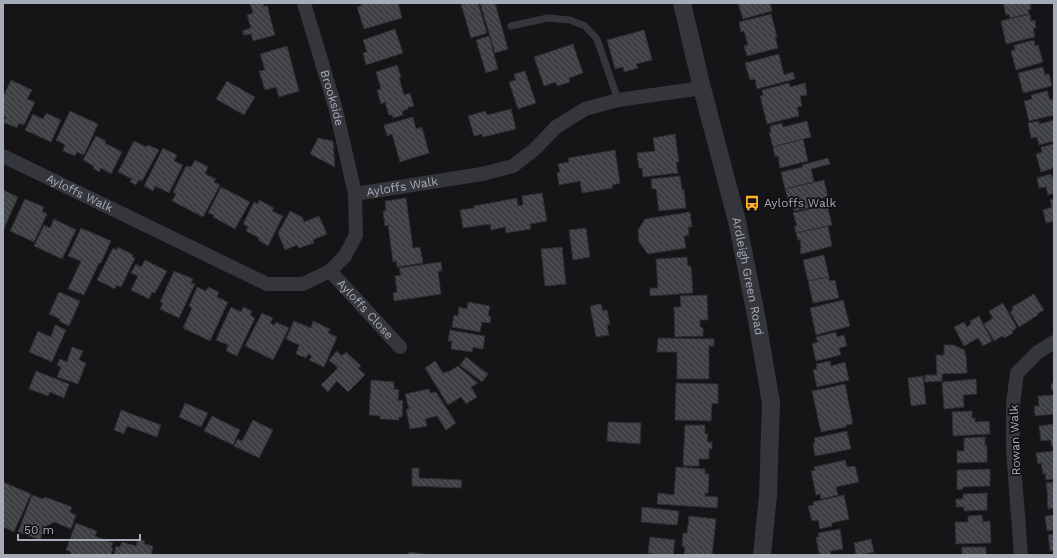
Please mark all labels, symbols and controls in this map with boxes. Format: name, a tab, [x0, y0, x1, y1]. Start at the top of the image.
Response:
street label: Brookside	[317, 68, 346, 127]
street label: Ayloffs Walk	[44, 171, 115, 215]
street label: Ayloffs Walk	[365, 174, 439, 199]
bus stop icon: Ayloffs Walk	[743, 194, 761, 212]
place label: Ayloffs Walk	[764, 196, 836, 210]
street label: Ardleigh Green Road	[729, 216, 766, 336]
street label: Ayloffs Close	[334, 276, 396, 342]
street label: Rowan Walk	[1007, 404, 1023, 476]
scale bar	[18, 516, 140, 542]
text: 50 m	[24, 523, 54, 537]

